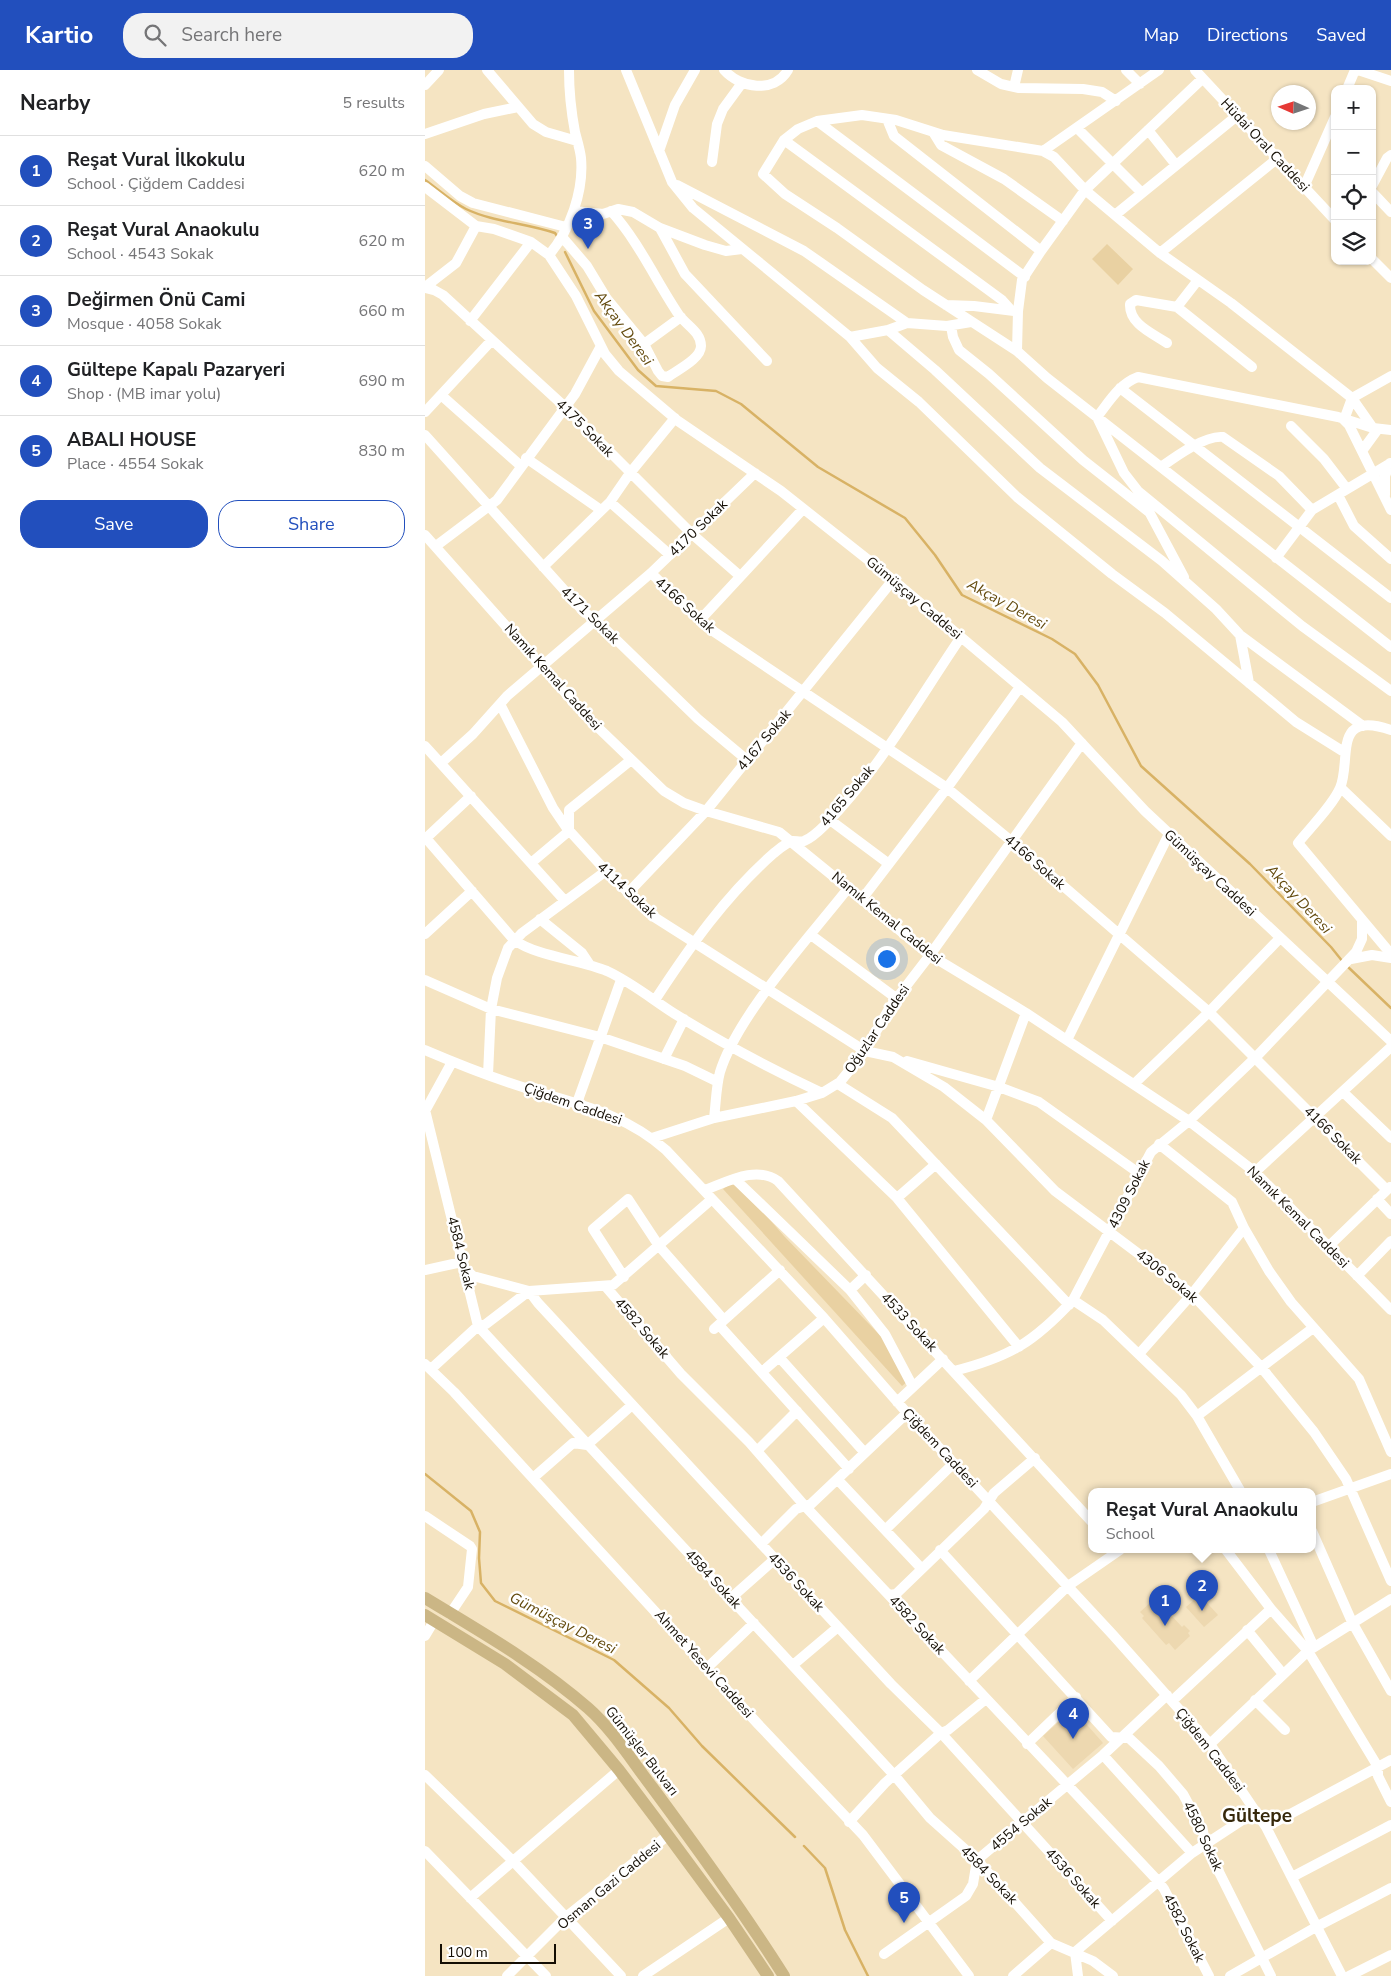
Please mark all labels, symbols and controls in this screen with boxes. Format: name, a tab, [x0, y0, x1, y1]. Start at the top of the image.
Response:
search box	[123, 13, 473, 58]
text: Kartio	[25, 19, 93, 51]
icon: search	[141, 21, 169, 49]
text: Search here	[181, 22, 282, 48]
text: Map	[1144, 23, 1179, 47]
text: Directions	[1207, 23, 1288, 47]
text: Saved	[1316, 23, 1366, 47]
north arrow	[1271, 85, 1316, 130]
map controls	[1331, 85, 1376, 265]
button: +	[1331, 85, 1376, 130]
text: Nearby	[20, 89, 90, 117]
text: 5 results	[343, 92, 405, 114]
street label: Hüdai Oral Caddesi	[1216, 94, 1314, 196]
button: −	[1331, 130, 1376, 175]
text: Reşat Vural İlkokulu	[67, 147, 245, 173]
text: 1	[31, 160, 41, 182]
text: 620 m	[358, 160, 405, 182]
text: School · Çiğdem Caddesi	[67, 173, 245, 195]
button: locate	[1331, 175, 1376, 220]
pin: 3	[572, 208, 604, 249]
text: Reşat Vural Anaokulu	[67, 217, 260, 243]
button: layers	[1331, 220, 1376, 265]
text: 2	[31, 230, 41, 252]
text: 620 m	[358, 230, 405, 252]
text: School · 4543 Sokak	[67, 243, 213, 265]
water label: Akçay Deresi	[590, 286, 658, 370]
text: Değirmen Önü Cami	[67, 287, 245, 313]
text: 3	[31, 300, 41, 322]
text: 660 m	[358, 300, 405, 322]
text: Mosque · 4058 Sokak	[67, 313, 222, 335]
text: Gültepe Kapalı Pazaryeri	[67, 357, 285, 383]
text: 4	[31, 370, 41, 392]
text: 690 m	[358, 370, 405, 392]
text: Shop · (MB imar yolu)	[67, 383, 221, 405]
street label: 4175 Sokak	[552, 395, 619, 462]
text: ABALI HOUSE	[67, 427, 196, 453]
text: 5	[31, 440, 41, 462]
text: 830 m	[358, 440, 405, 462]
text: Place · 4554 Sokak	[67, 453, 204, 475]
street label: 4170 Sokak	[664, 494, 732, 561]
button: Save	[20, 500, 208, 548]
button: Share	[218, 500, 405, 548]
street label: Gümüşçay Caddesi	[862, 552, 966, 644]
street label: 4166 Sokak	[651, 573, 720, 638]
water label: Akçay Deresi	[963, 574, 1051, 634]
street label: 4171 Sokak	[556, 582, 624, 649]
street label: Namık Kemal Caddesi	[500, 620, 606, 734]
street label: 4167 Sokak	[733, 704, 796, 775]
street label: 4165 Sokak	[816, 760, 879, 831]
street label: Gümüşçay Caddesi	[1160, 825, 1260, 921]
street label: 4166 Sokak	[1000, 830, 1070, 894]
street label: 4114 Sokak	[593, 857, 662, 923]
water label: Akçay Deresi	[1261, 859, 1337, 938]
street label: Namık Kemal Caddesi	[828, 867, 946, 969]
your location	[874, 946, 900, 972]
street label: Oğuzlar Caddesi	[840, 981, 914, 1077]
street label: Çiğdem Caddesi	[521, 1078, 625, 1130]
street label: 4166 Sokak	[1300, 1102, 1367, 1169]
street label: 4309 Sokak	[1104, 1155, 1155, 1232]
street label: Namık Kemal Caddesi	[1243, 1162, 1353, 1272]
street label: 4584 Sokak	[443, 1214, 480, 1293]
street label: 4306 Sokak	[1132, 1245, 1203, 1308]
street label: 4533 Sokak	[876, 1288, 942, 1357]
street label: 4582 Sokak	[610, 1293, 674, 1363]
street label: Çiğdem Caddesi	[898, 1404, 982, 1492]
popup	[1088, 1488, 1316, 1553]
text: Reşat Vural Anaokulu	[1106, 1497, 1298, 1523]
text: School	[1106, 1523, 1155, 1545]
street label: 4584 Sokak	[680, 1545, 746, 1614]
street label: 4536 Sokak	[763, 1548, 829, 1617]
pin: 2	[1186, 1570, 1218, 1611]
pin: 1	[1149, 1585, 1181, 1626]
water label: Gümüşçay Deresi	[506, 1587, 620, 1659]
street label: 4582 Sokak	[884, 1591, 950, 1660]
street label: Ahmet Yesevi Caddesi	[650, 1606, 758, 1722]
pin: 4	[1057, 1698, 1089, 1739]
street label: Gümüşler Bulvarı	[601, 1702, 683, 1800]
street label: Çiğdem Caddesi	[1171, 1704, 1249, 1796]
street label: 4554 Sokak	[986, 1792, 1057, 1855]
street label: 4580 Sokak	[1179, 1798, 1228, 1875]
district label: Gültepe	[1222, 1803, 1292, 1829]
street label: Osman Gazi Caddesi	[553, 1836, 665, 1934]
street label: 4584 Sokak	[956, 1841, 1023, 1909]
street label: 4536 Sokak	[1041, 1844, 1106, 1913]
pin: 5	[888, 1882, 920, 1923]
street label: 4582 Sokak	[1159, 1890, 1210, 1967]
scale bar	[440, 1941, 556, 1964]
text: 100 m	[447, 1943, 488, 1962]

